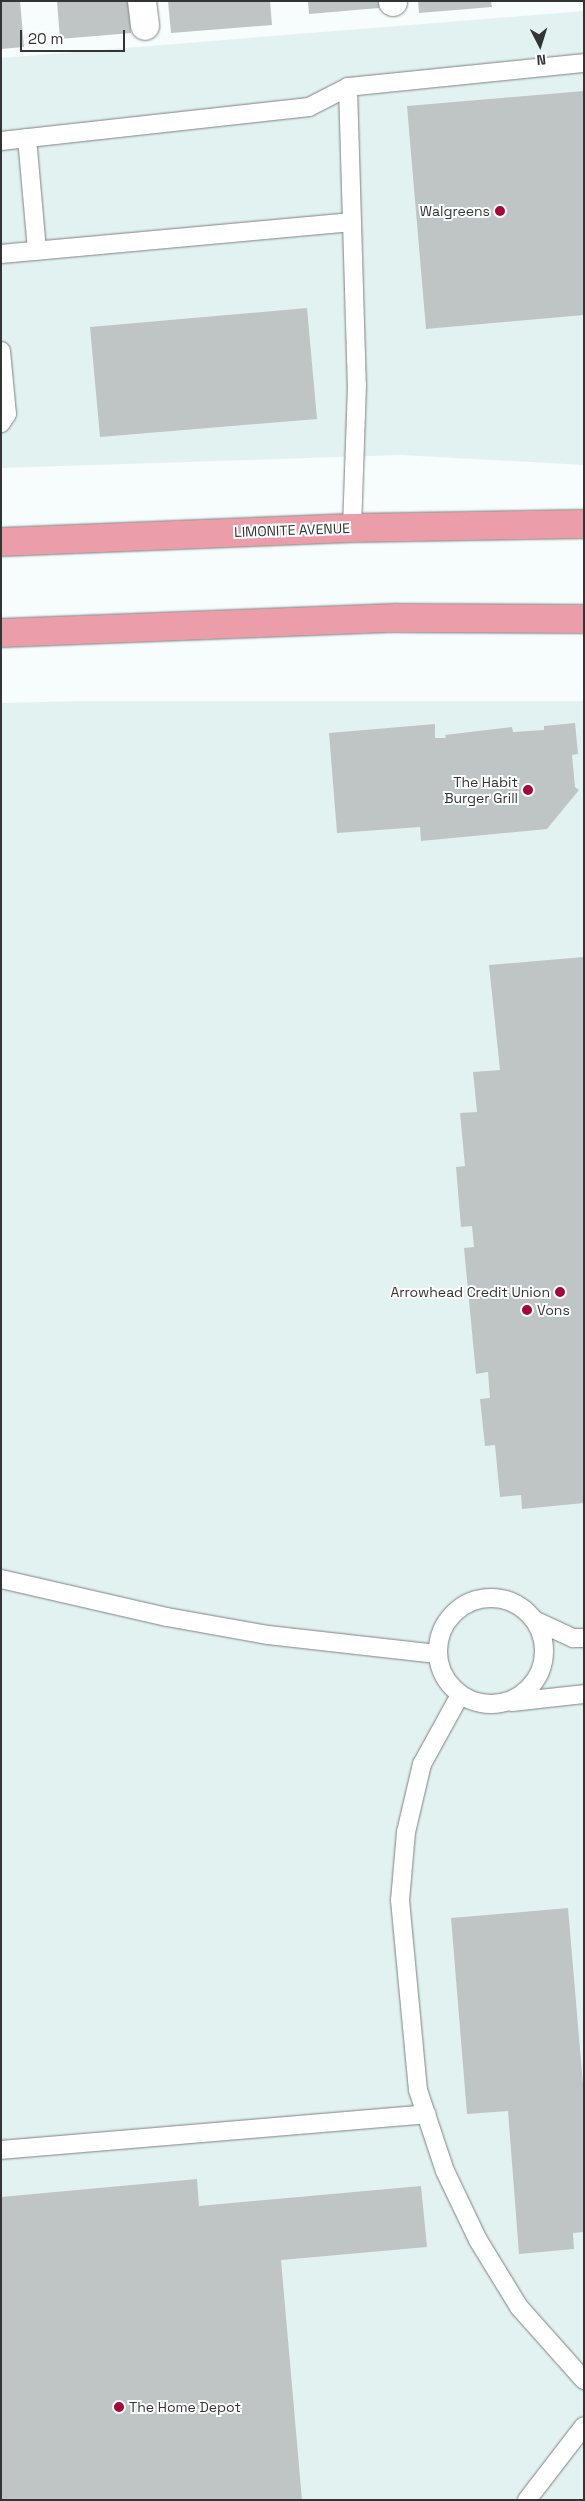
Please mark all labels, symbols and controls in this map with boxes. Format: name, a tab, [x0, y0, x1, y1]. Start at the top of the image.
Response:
scale bar	[22, 20, 128, 52]
north arrow	[515, 20, 565, 70]
text: 20 m	[28, 29, 63, 48]
text: N	[536, 51, 547, 69]
place label: Walgreens	[420, 203, 490, 219]
marker: Walgreens	[494, 205, 506, 217]
street label: LIMONITE AVENUE	[234, 520, 350, 540]
place label: The Habit Burger Grill	[444, 774, 518, 806]
marker: The Habit Burger Grill	[522, 784, 534, 796]
place label: Arrowhead Credit Union	[390, 1284, 550, 1300]
marker: Arrowhead Credit Union	[554, 1286, 566, 1298]
place label: Vons	[537, 1302, 570, 1318]
marker: Vons	[521, 1304, 533, 1316]
place label: The Home Depot	[129, 2399, 241, 2415]
marker: The Home Depot	[113, 2401, 125, 2413]

